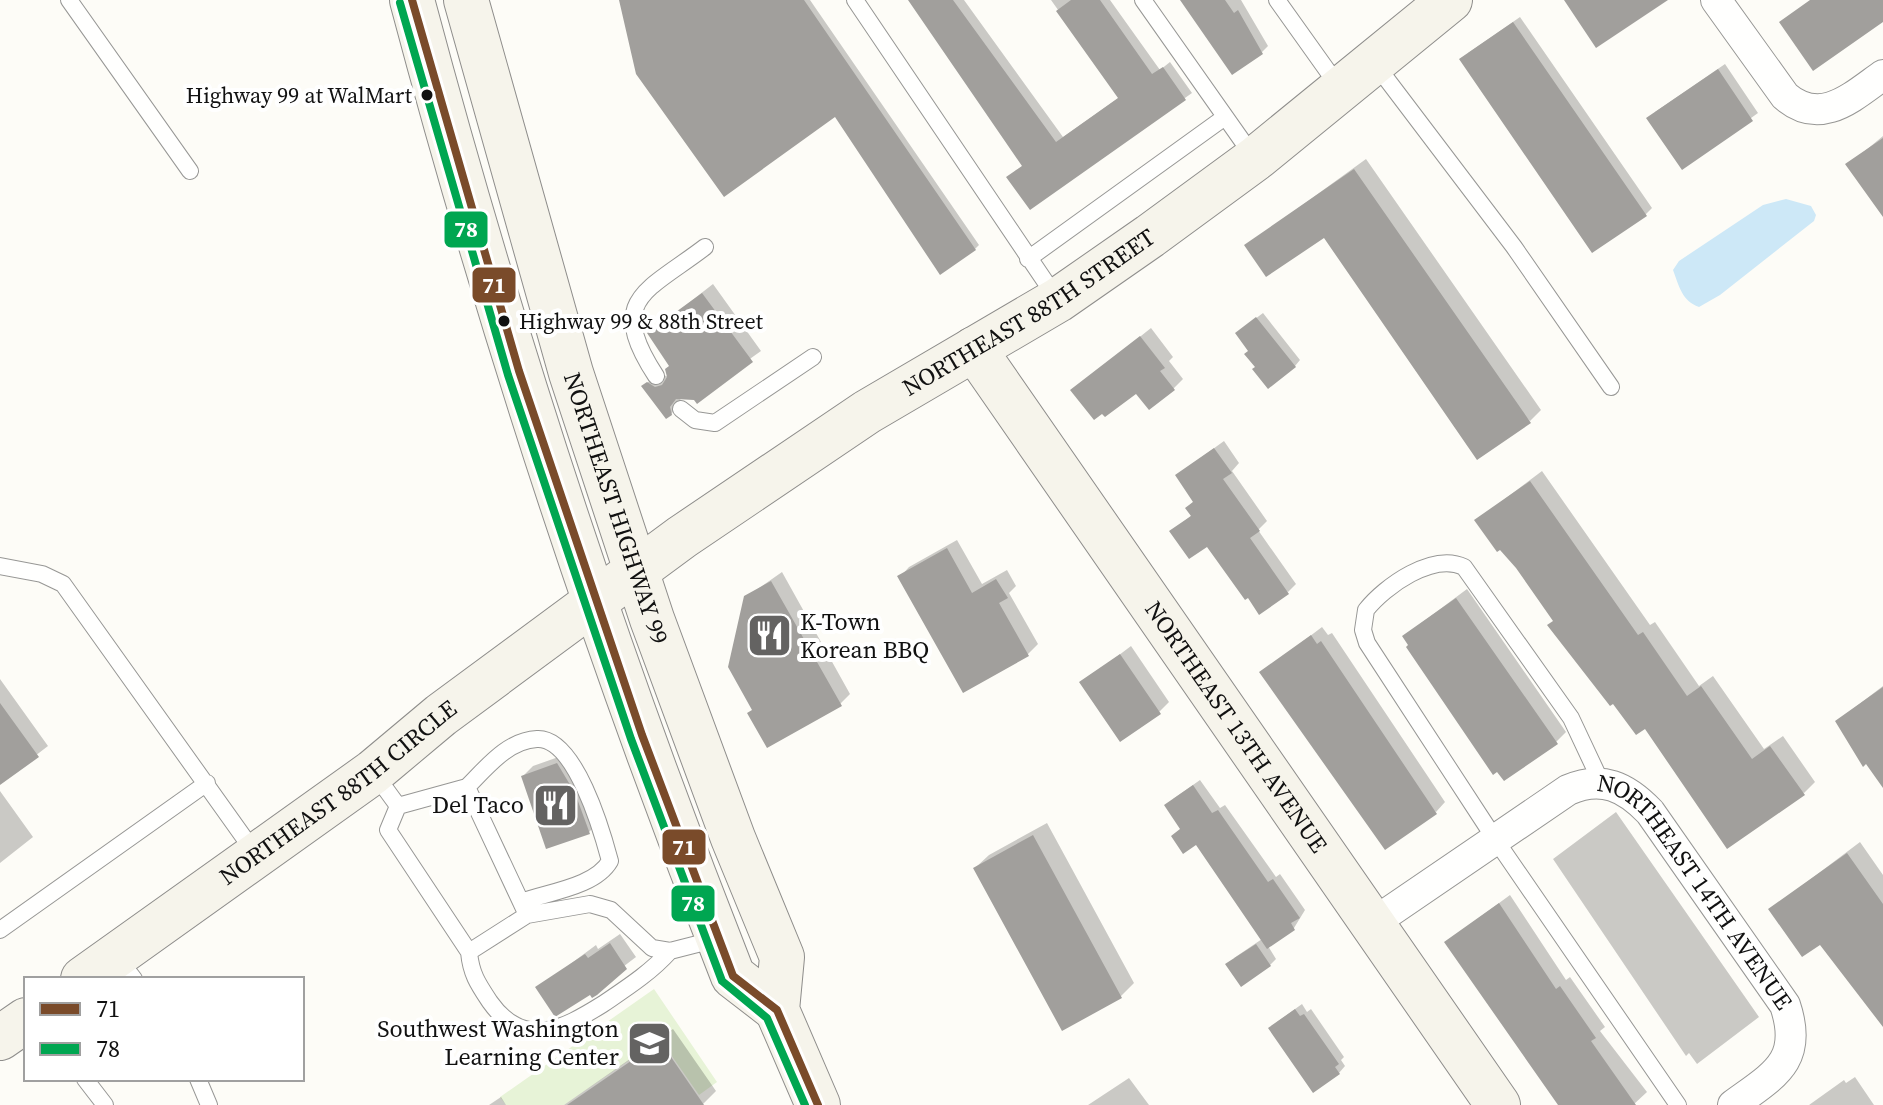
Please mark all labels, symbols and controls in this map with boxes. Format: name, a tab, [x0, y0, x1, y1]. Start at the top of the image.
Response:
place label: Highway 99 at WalMart	[186, 80, 413, 110]
marker: Highway 99 at WalMart	[419, 87, 435, 103]
line badge: 78	[443, 210, 489, 249]
text: 78	[454, 214, 478, 244]
street label: NORTHEAST 88TH STREET	[896, 220, 1162, 404]
line badge: 71	[471, 266, 517, 304]
text: 71	[482, 270, 506, 300]
place label: Highway 99 & 88th Street	[519, 306, 764, 336]
marker: Highway 99 & 88th Street	[496, 313, 512, 329]
street label: NORTHEAST HIGHWAY 99	[556, 368, 677, 649]
street label: NORTHEAST 13TH AVENUE	[1138, 594, 1335, 859]
place label: K-Town Korean BBQ	[800, 605, 929, 666]
restaurant icon: K-Town Korean BBQ	[745, 612, 793, 660]
street label: NORTHEAST 88TH CIRCLE	[212, 692, 463, 893]
street label: NORTHEAST 14TH AVENUE	[1594, 766, 1800, 1016]
restaurant icon: Del Taco	[531, 781, 579, 829]
place label: Del Taco	[432, 788, 524, 821]
line badge: 71	[661, 828, 707, 866]
text: 71	[672, 832, 696, 862]
line badge: 78	[670, 884, 716, 923]
text: 78	[681, 888, 705, 918]
legend	[24, 977, 304, 1081]
text: 71	[96, 992, 120, 1025]
place label: Southwest Washington Learning Center	[377, 1012, 619, 1073]
school or university icon: Southwest Washington Learning Center	[626, 1019, 674, 1067]
text: 78	[96, 1032, 120, 1065]

